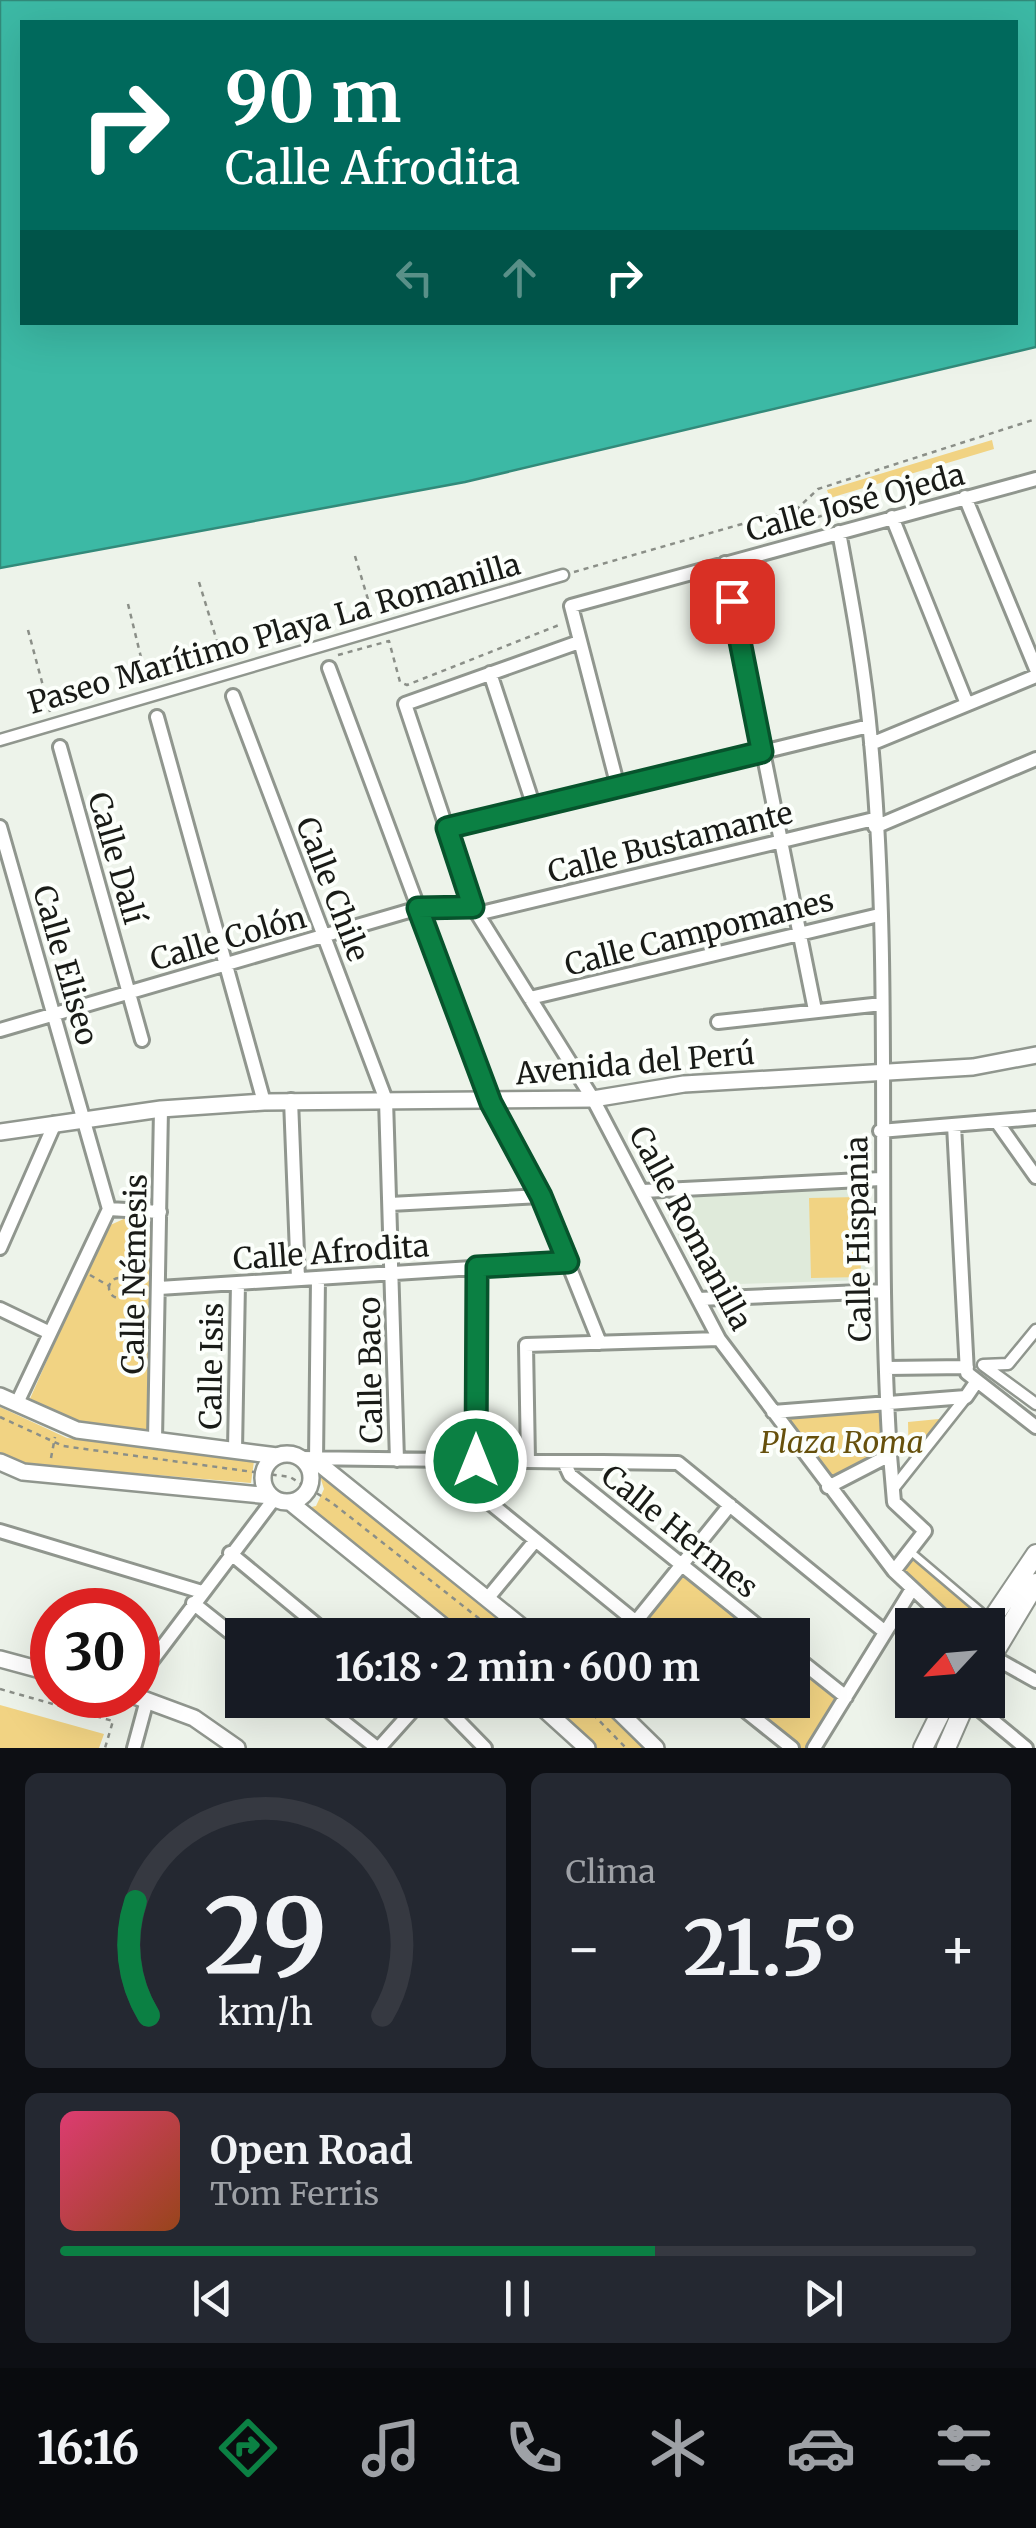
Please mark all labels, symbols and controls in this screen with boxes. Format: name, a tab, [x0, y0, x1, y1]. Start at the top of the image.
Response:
text: 90 m	[225, 53, 402, 141]
icon: right	[60, 60, 190, 190]
text: Calle Afrodita	[225, 140, 520, 196]
icon: left	[387, 250, 442, 305]
icon: ahead	[492, 250, 547, 305]
icon: right	[597, 250, 652, 305]
street label: Calle José Ojeda	[742, 455, 968, 549]
street label: Paseo Marítimo Playa La Romanilla	[24, 544, 524, 722]
pin	[690, 559, 775, 644]
icon: arrive	[705, 574, 760, 629]
street label: Calle Dalí	[80, 788, 154, 930]
street label: Calle Bustamante	[544, 793, 796, 891]
street label: Calle Chile	[288, 812, 378, 966]
street label: Calle Campomanes	[561, 880, 837, 984]
street label: Calle Eliseo	[25, 881, 107, 1049]
street label: Calle Colón	[146, 898, 311, 978]
street label: Avenida del Perú	[513, 1034, 756, 1092]
street label: Calle Romanilla	[621, 1119, 761, 1337]
street label: Calle Hispania	[837, 1136, 879, 1342]
street label: Calle Némesis	[113, 1173, 155, 1375]
street label: Calle Afrodita	[232, 1226, 430, 1278]
street label: Calle Baco	[350, 1296, 390, 1444]
street label: Calle Isis	[191, 1302, 231, 1430]
position arrow	[424, 1409, 528, 1513]
park label: Plaza Roma	[760, 1423, 924, 1461]
street label: Calle Hermes	[594, 1456, 766, 1606]
speed limit sign: 30	[30, 1588, 160, 1718]
north arrow	[895, 1608, 1005, 1718]
map controls	[895, 1608, 1005, 1718]
text: 16:18 · 2 min · 600 m	[335, 1644, 700, 1691]
text: Clima	[566, 1852, 656, 1892]
text: 29	[203, 1871, 327, 2001]
text: 21.5°	[683, 1901, 858, 1995]
text: −	[566, 1914, 602, 1983]
text: +	[939, 1914, 976, 1983]
text: km/h	[218, 1990, 313, 2035]
text: Open Road	[210, 2127, 413, 2174]
text: Tom Ferris	[210, 2174, 379, 2214]
icon: previous	[185, 2271, 240, 2326]
icon: pause	[490, 2271, 545, 2326]
icon: next	[796, 2271, 851, 2326]
icon: directions	[213, 2413, 283, 2483]
icon: music	[356, 2413, 426, 2483]
icon: phone	[499, 2413, 569, 2483]
icon: climate	[643, 2413, 713, 2483]
icon: car	[786, 2413, 856, 2483]
icon: filters	[929, 2413, 999, 2483]
text: 16:16	[37, 2420, 139, 2476]

